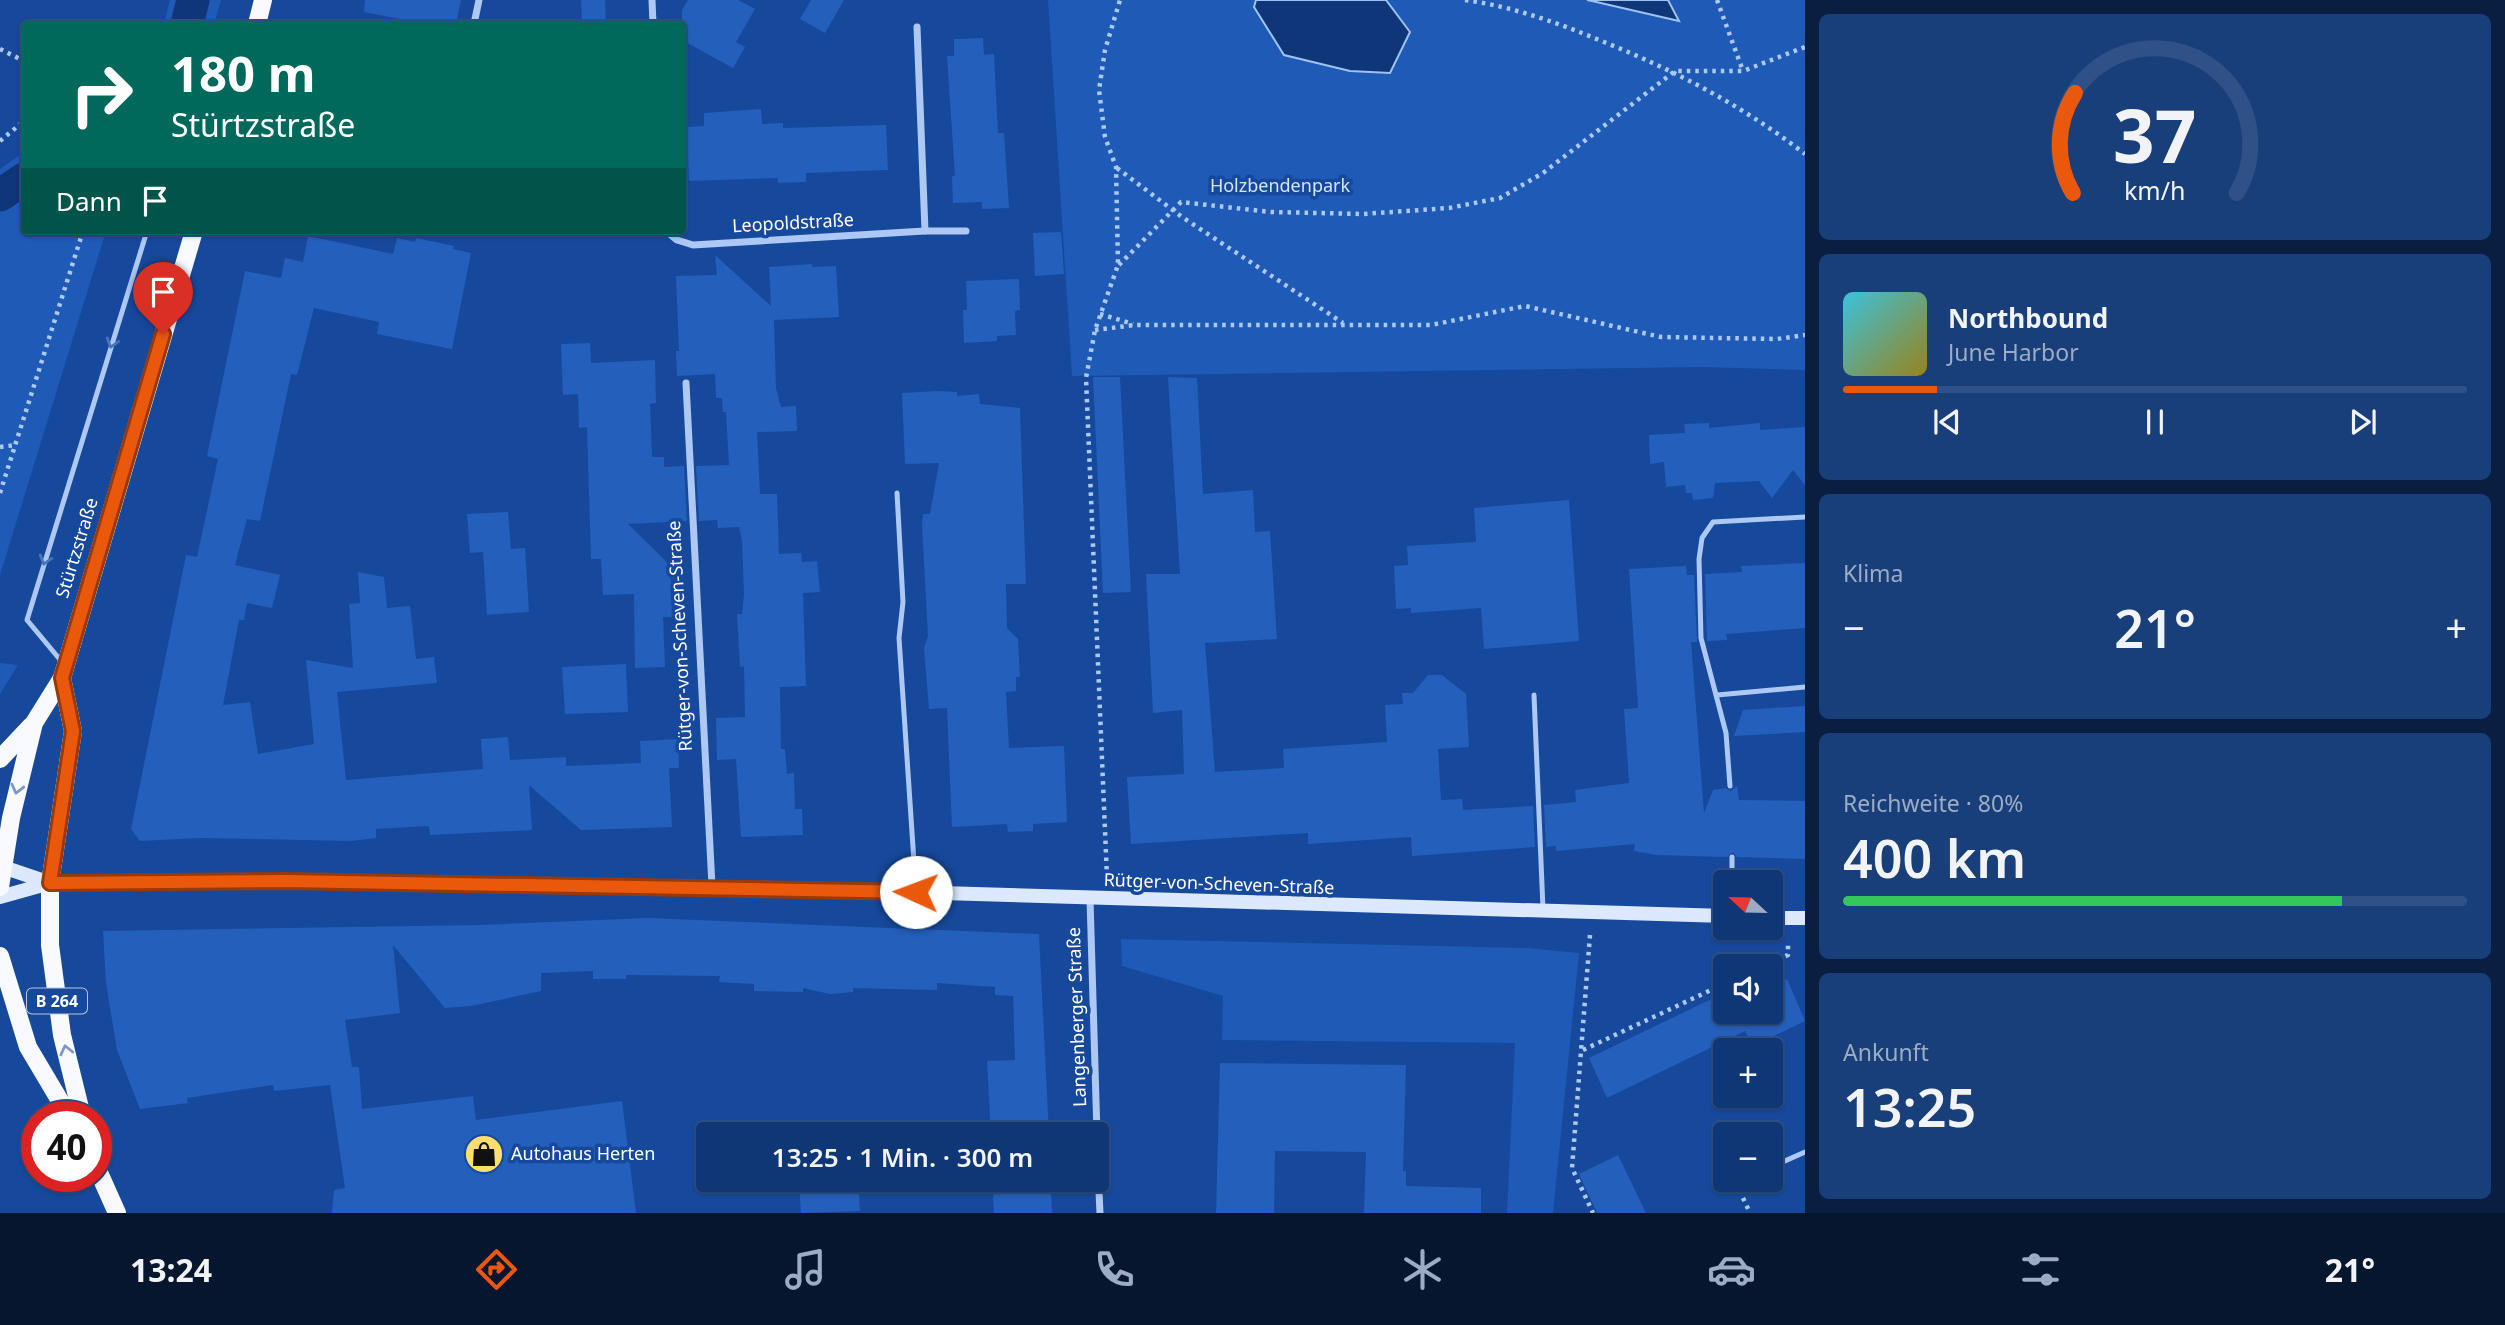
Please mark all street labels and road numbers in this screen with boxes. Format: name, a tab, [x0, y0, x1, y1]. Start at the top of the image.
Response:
street label: Leopoldstraße	[731, 207, 854, 237]
street label: Stürtzstraße	[49, 495, 103, 601]
street label: Rütger-von-Scheven-Straße	[661, 520, 697, 752]
street label: Rütger-von-Scheven-Straße	[1103, 867, 1335, 899]
street label: Langenberger Straße	[1061, 927, 1091, 1107]
road number: B 264	[27, 988, 87, 1014]

